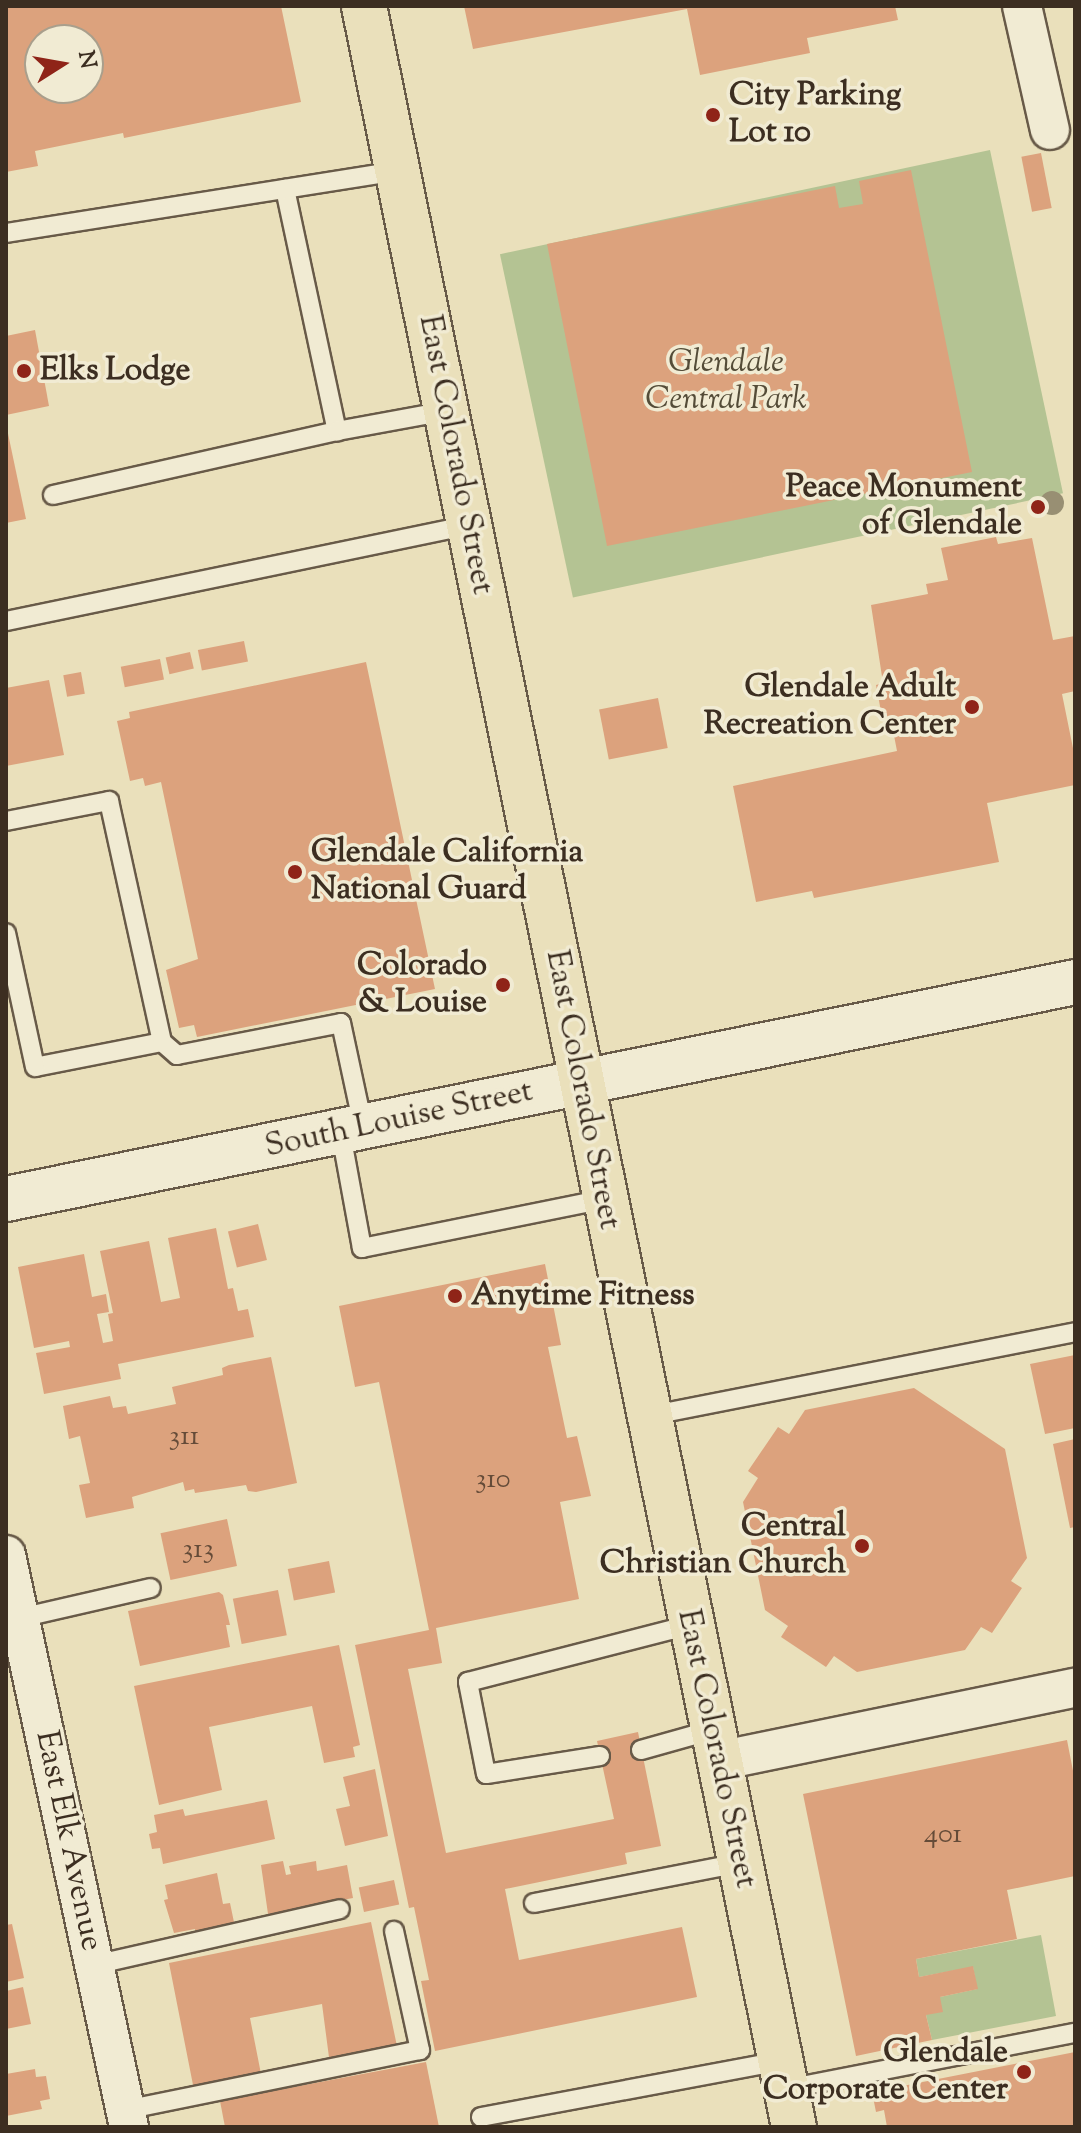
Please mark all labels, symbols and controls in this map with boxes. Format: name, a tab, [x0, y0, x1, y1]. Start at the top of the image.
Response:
north arrow	[24, 24, 104, 104]
text: N	[68, 48, 103, 71]
place label: City Parking Lot 10	[729, 78, 901, 153]
marker: City Parking Lot 10	[704, 106, 722, 124]
street label: East Colorado Street	[409, 312, 501, 598]
park label: Glendale Central Park	[645, 345, 807, 420]
place label: Elks Lodge	[40, 352, 190, 390]
marker: Elks Lodge	[15, 362, 33, 380]
place label: Peace Monument of Glendale	[786, 470, 1022, 545]
marker: Peace Monument of Glendale	[1029, 498, 1047, 516]
place label: Glendale Adult Recreation Center	[704, 670, 956, 745]
marker: Glendale Adult Recreation Center	[963, 698, 981, 716]
place label: Glendale California National Guard	[311, 835, 583, 910]
marker: Glendale California National Guard	[286, 863, 304, 881]
street label: East Colorado Street	[536, 947, 628, 1233]
place label: Colorado & Louise	[357, 948, 487, 1023]
marker: Colorado & Louise	[494, 976, 512, 994]
street label: South Louise Street	[262, 1073, 536, 1167]
place label: Anytime Fitness	[471, 1277, 695, 1315]
marker: Anytime Fitness	[446, 1287, 464, 1305]
house number: 311	[169, 1420, 199, 1454]
house number: 310	[475, 1463, 511, 1497]
place label: Central Christian Church	[600, 1509, 846, 1584]
house number: 313	[182, 1533, 214, 1567]
marker: Central Christian Church	[853, 1537, 871, 1555]
street label: East Colorado Street	[668, 1606, 764, 1892]
street label: East Elk Avenue	[26, 1727, 110, 1955]
house number: 401	[924, 1818, 962, 1852]
place label: Glendale Corporate Center	[763, 2035, 1008, 2110]
marker: Glendale Corporate Center	[1015, 2063, 1033, 2081]

